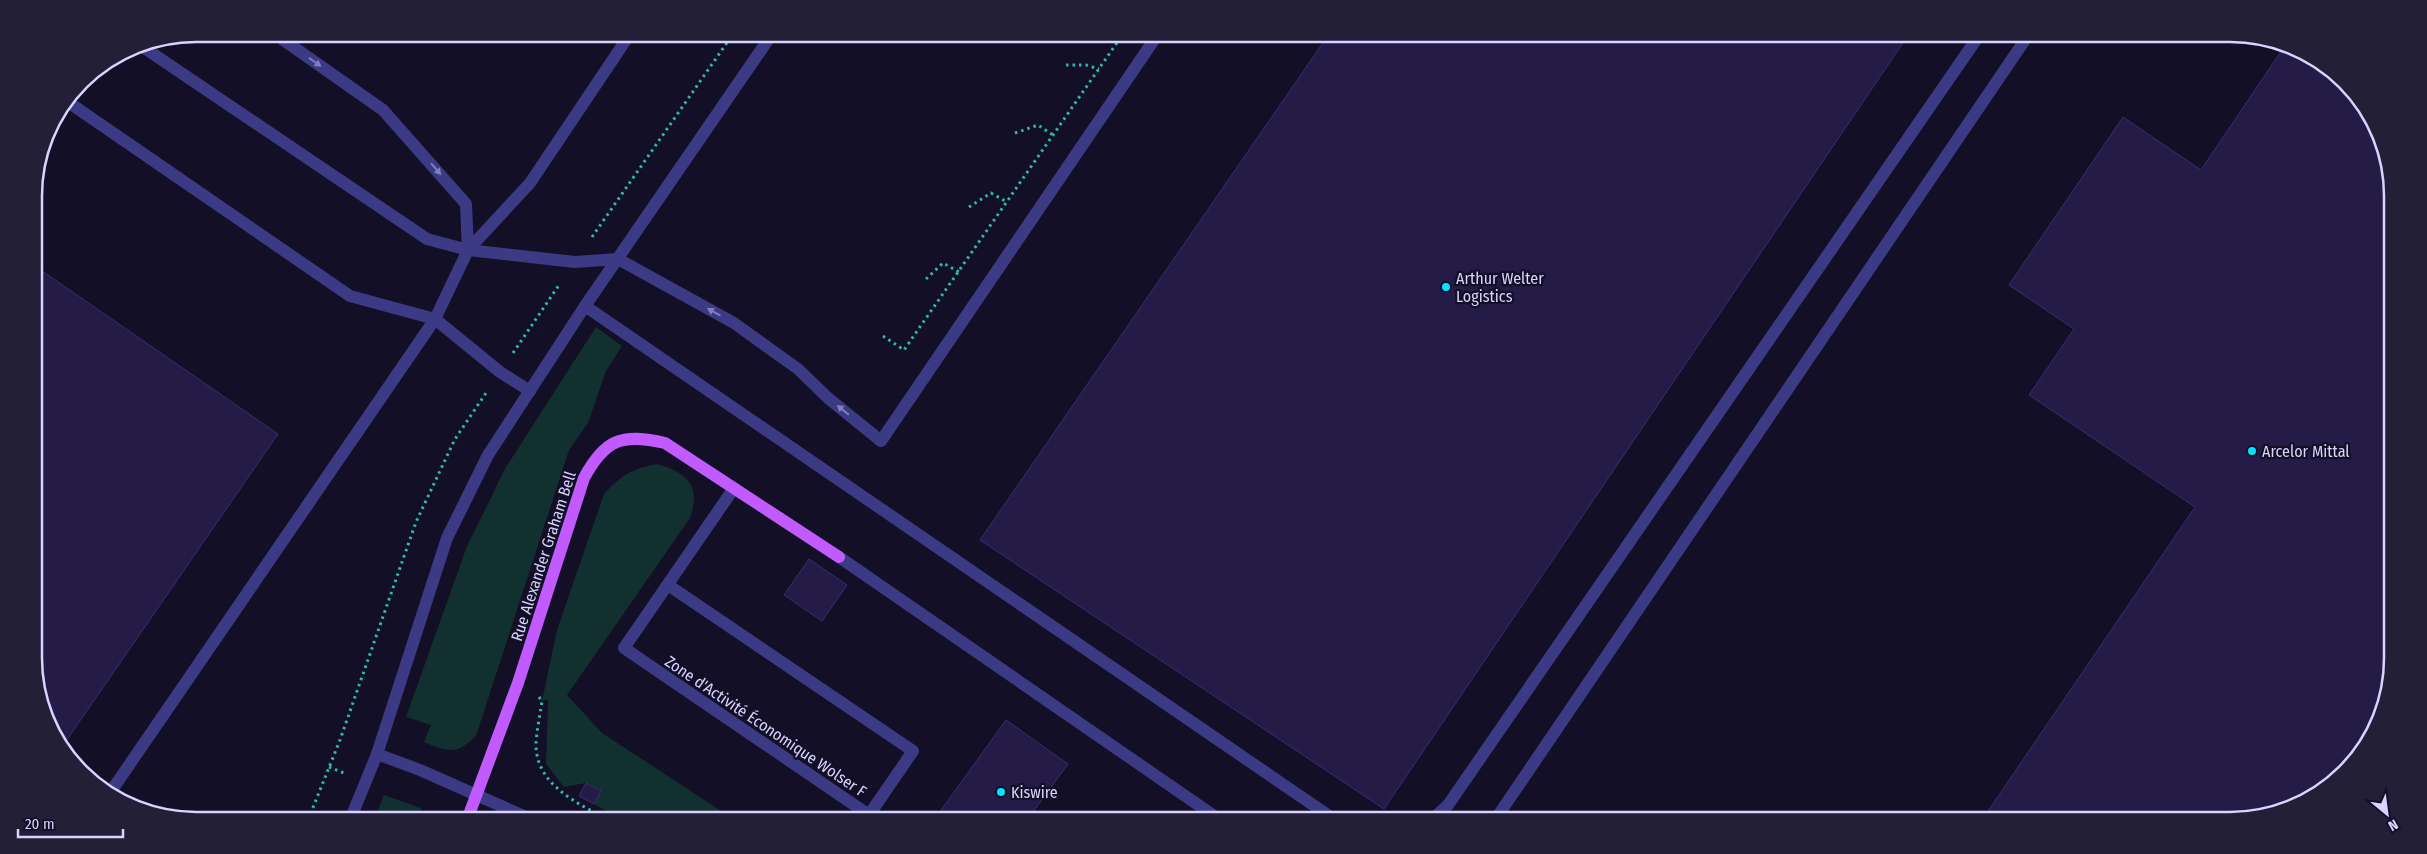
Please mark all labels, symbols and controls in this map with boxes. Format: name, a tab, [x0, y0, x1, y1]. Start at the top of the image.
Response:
one-way arrow	[308, 57, 322, 67]
one-way arrow	[430, 163, 441, 176]
place label: Arthur Welter Logistics	[1456, 269, 1544, 306]
marker: Arthur Welter Logistics	[1440, 281, 1452, 293]
one-way arrow	[707, 308, 722, 316]
one-way arrow	[837, 405, 850, 416]
place label: Arcelor Mittal	[2262, 442, 2350, 461]
marker: Arcelor Mittal	[2246, 445, 2258, 457]
street label: Rue Alexander Graham Bell	[507, 469, 580, 643]
street label: Zone d'Activité Économique Wolser F	[661, 652, 870, 801]
place label: Kiswire	[1011, 783, 1058, 802]
marker: Kiswire	[995, 786, 1007, 798]
north arrow	[2362, 789, 2412, 839]
scale bar	[18, 806, 122, 838]
text: 20 m	[25, 815, 55, 833]
text: N	[2385, 815, 2401, 834]

